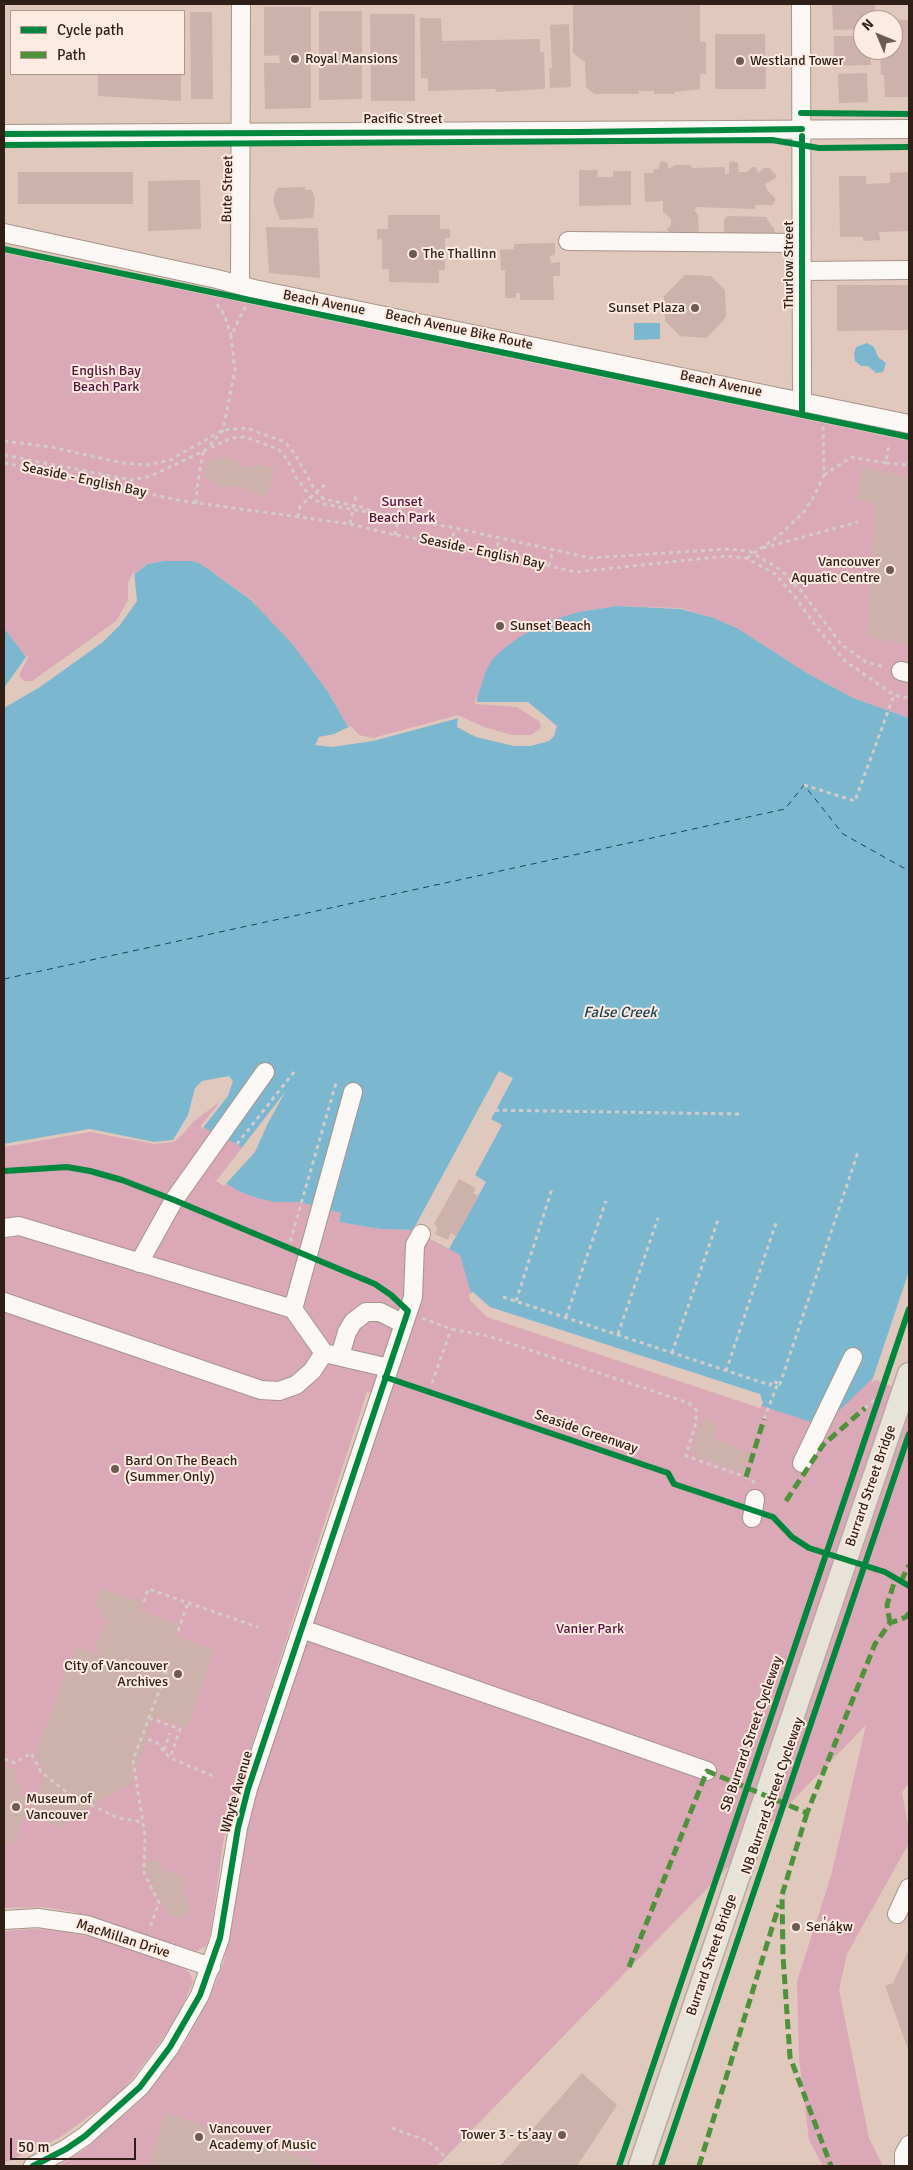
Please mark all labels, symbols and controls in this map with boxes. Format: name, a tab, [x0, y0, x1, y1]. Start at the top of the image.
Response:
legend	[10, 10, 185, 75]
north arrow	[853, 10, 903, 60]
text: N	[858, 15, 877, 34]
text: Cycle path	[57, 21, 124, 39]
text: Path	[57, 46, 86, 64]
place label: Royal Mansions	[305, 51, 398, 67]
marker: Royal Mansions	[289, 53, 301, 65]
place label: Westland Tower	[750, 53, 844, 69]
marker: Westland Tower	[734, 55, 746, 67]
street label: Pacific Street	[363, 111, 443, 127]
street label: Bute Street	[219, 155, 237, 223]
street label: Thurlow Street	[781, 221, 797, 309]
place label: The Thallinn	[423, 246, 496, 262]
marker: The Thallinn	[407, 248, 419, 260]
street label: Beach Avenue	[281, 287, 367, 319]
place label: Sunset Plaza	[608, 300, 685, 316]
marker: Sunset Plaza	[689, 302, 701, 314]
street label: Beach Avenue Bike Route	[384, 306, 534, 354]
park label: English Bay Beach Park	[71, 363, 141, 396]
street label: Beach Avenue	[678, 367, 764, 401]
street label: Seaside - English Bay	[20, 459, 148, 501]
park label: Sunset Beach Park	[369, 494, 435, 526]
street label: Seaside - English Bay	[418, 531, 546, 573]
place label: Vancouver Aquatic Centre	[791, 554, 880, 586]
marker: Vancouver Aquatic Centre	[884, 564, 896, 576]
place label: Sunset Beach	[510, 618, 591, 634]
marker: Sunset Beach	[494, 620, 506, 632]
water label: False Creek	[583, 1004, 657, 1022]
street label: Seaside Greenway	[532, 1406, 640, 1458]
street label: Burrard Street Bridge	[842, 1423, 900, 1549]
place label: Bard On The Beach (Summer Only)	[125, 1453, 237, 1485]
marker: Bard On The Beach (Summer Only)	[109, 1463, 121, 1475]
park label: Vanier Park	[556, 1621, 624, 1637]
street label: SB Burrard Street Cycleway	[717, 1654, 787, 1814]
place label: City of Vancouver Archives	[64, 1658, 168, 1690]
marker: City of Vancouver Archives	[172, 1668, 184, 1680]
street label: NB Burrard Street Cycleway	[738, 1715, 808, 1877]
street label: Whyte Avenue	[217, 1749, 257, 1835]
place label: Museum of Vancouver	[26, 1791, 92, 1824]
marker: Museum of Vancouver	[10, 1801, 22, 1813]
street label: Burrard Street Bridge	[683, 1892, 741, 2018]
street label: MacMillan Drive	[74, 1916, 172, 1962]
place label: Sen̓áḵw	[806, 1919, 853, 1935]
marker: Sen̓áḵw	[790, 1921, 802, 1933]
place label: Vancouver Academy of Music	[209, 2121, 317, 2154]
place label: Tower 3 - ts’aay	[461, 2127, 552, 2143]
scale bar	[12, 2128, 139, 2160]
marker: Tower 3 - ts’aay	[556, 2129, 568, 2141]
marker: Vancouver Academy of Music	[193, 2131, 205, 2143]
text: 50 m	[18, 2138, 49, 2156]

